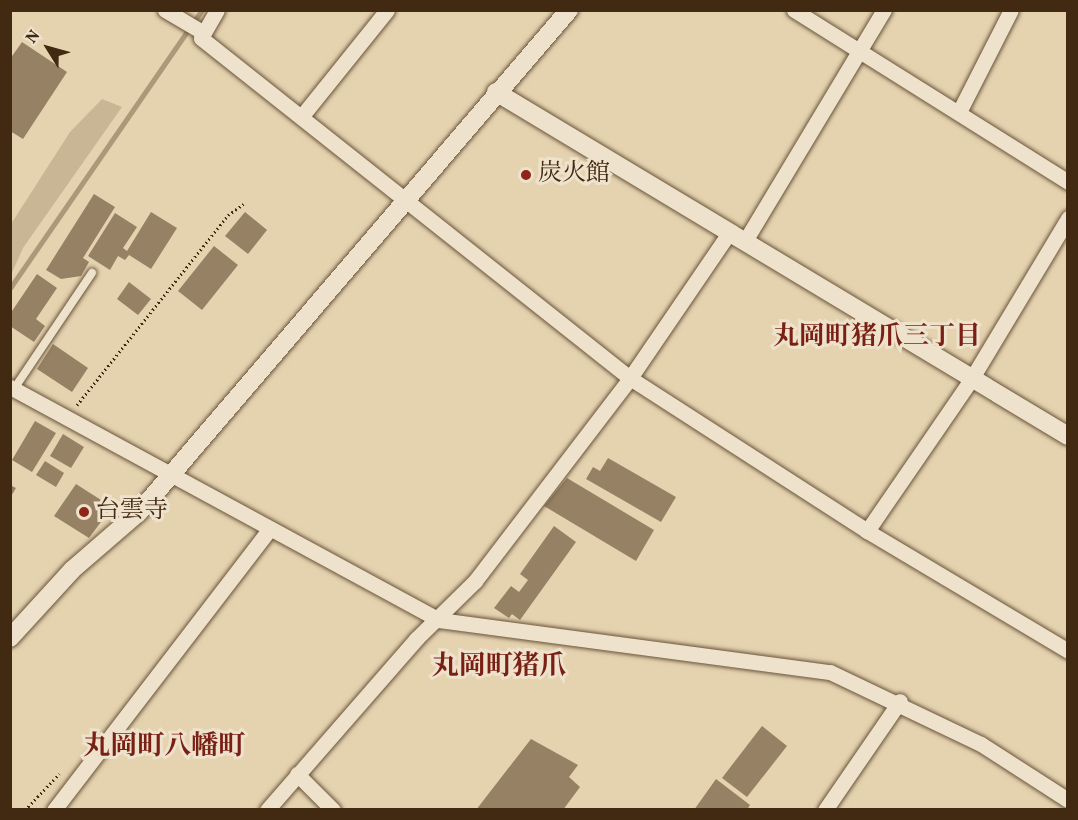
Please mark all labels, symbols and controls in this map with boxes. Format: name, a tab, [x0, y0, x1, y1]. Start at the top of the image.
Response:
north arrow	[18, 18, 78, 78]
text: N	[21, 26, 46, 48]
place label: 炭火館	[538, 161, 610, 189]
marker: 炭火館	[519, 168, 533, 182]
district label: 丸岡町猪爪三丁目	[773, 322, 981, 354]
place label: 台雲寺	[96, 498, 168, 526]
marker: 台雲寺	[77, 505, 91, 519]
district label: 丸岡町猪爪	[432, 652, 566, 684]
district label: 丸岡町八幡町	[83, 732, 245, 764]

